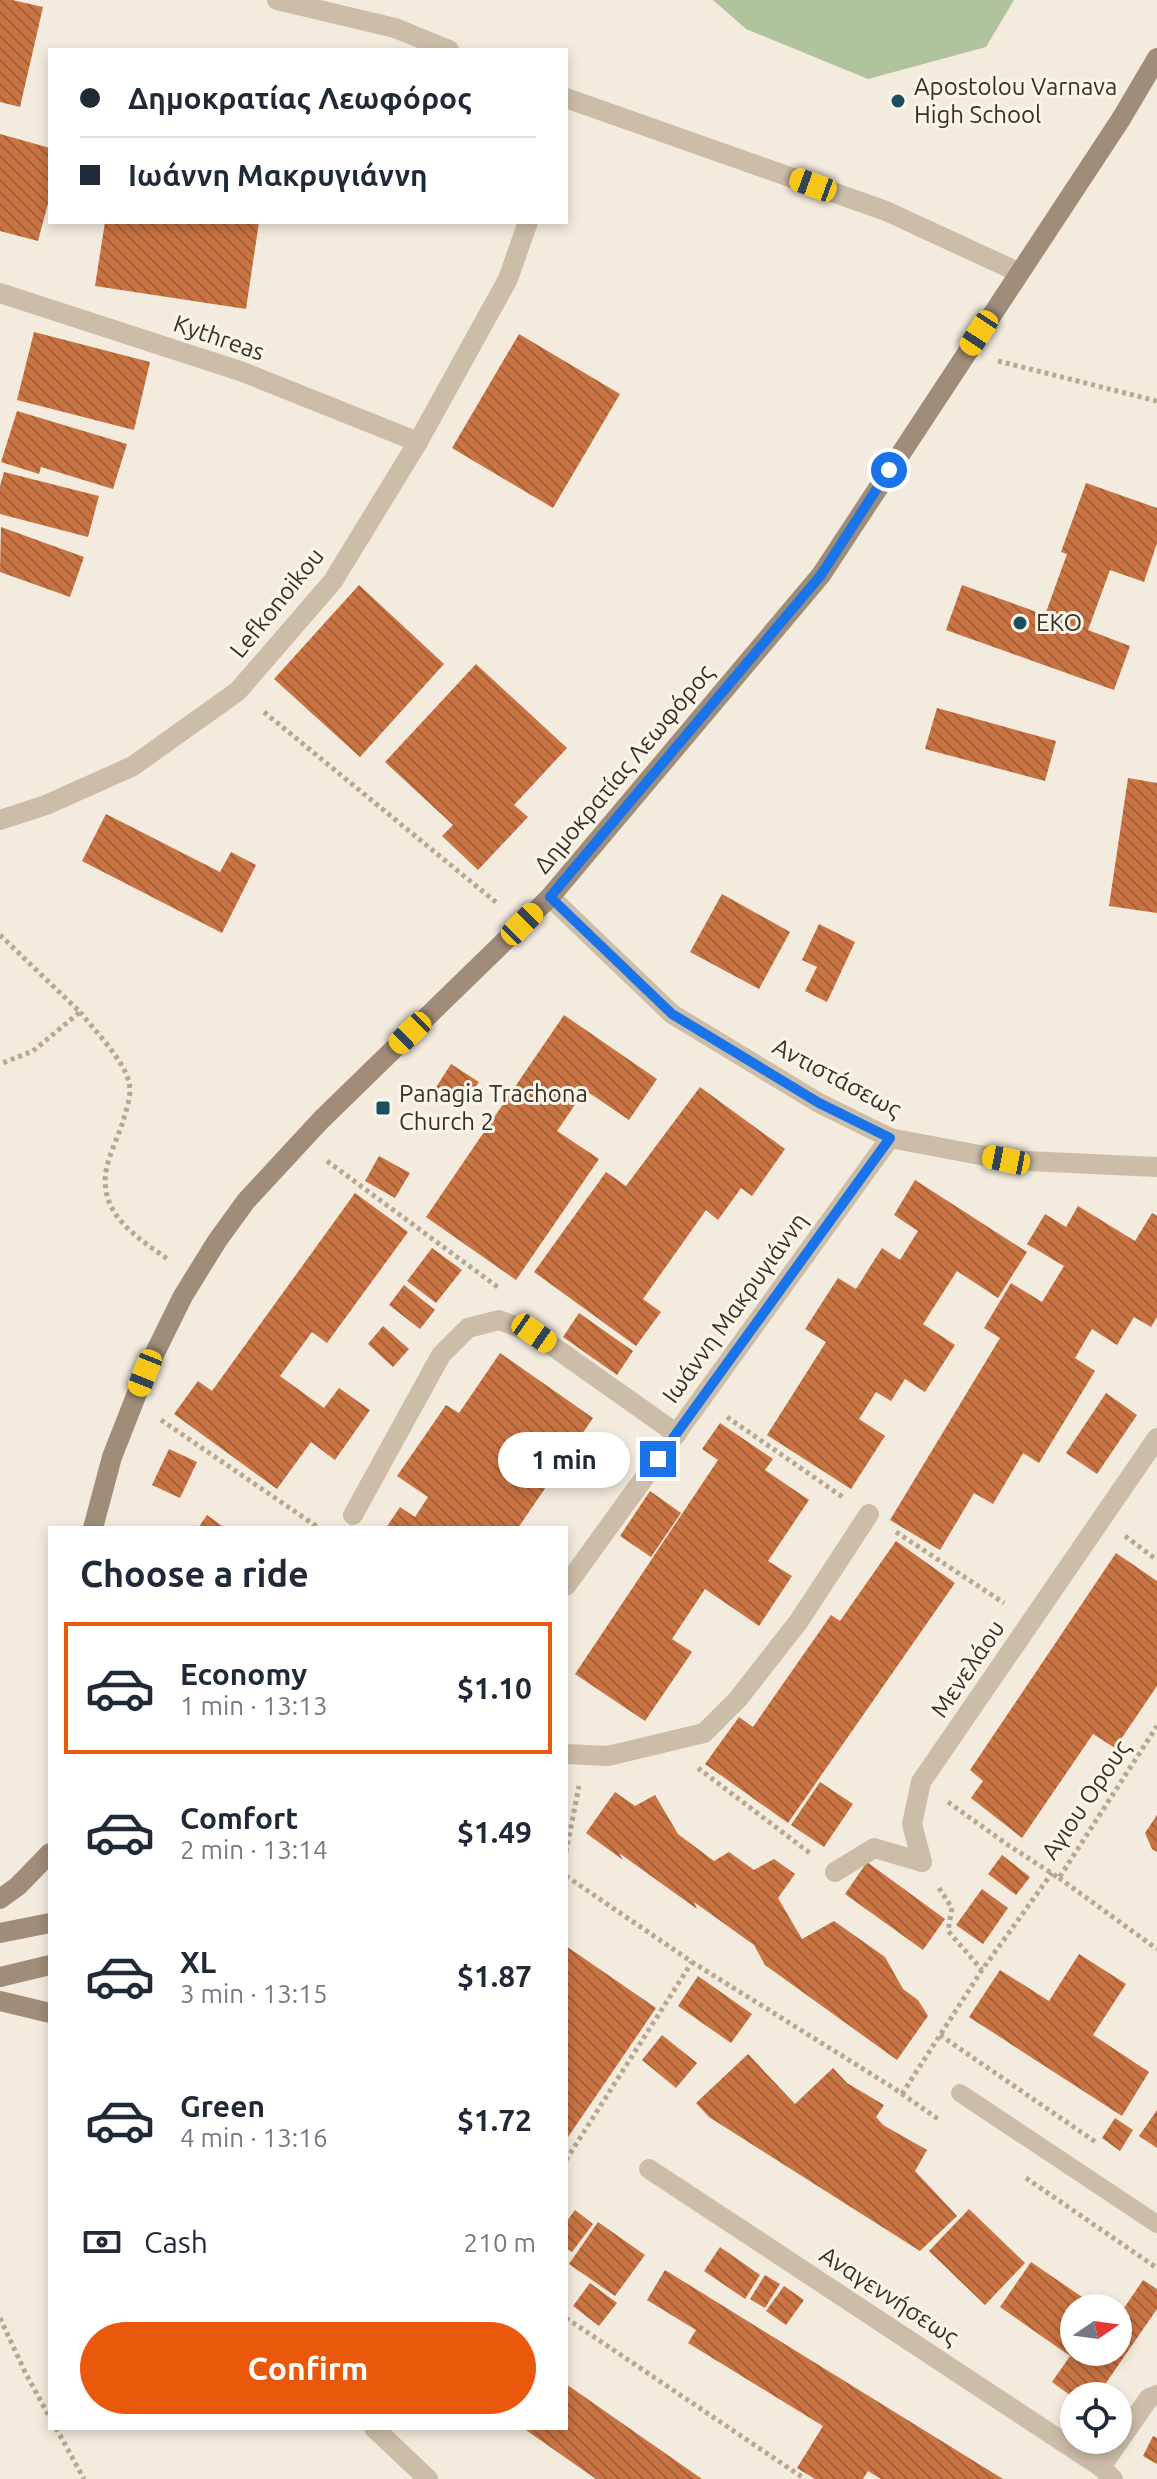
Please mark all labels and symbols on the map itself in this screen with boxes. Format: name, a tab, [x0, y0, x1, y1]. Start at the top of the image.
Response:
place label: Apostolou Varnava High School	[914, 73, 1117, 128]
marker: Apostolou Varnava High School	[889, 92, 907, 110]
car	[786, 166, 840, 204]
car	[956, 306, 1002, 360]
street label: Kythreas	[170, 309, 268, 366]
route start	[871, 452, 907, 488]
street label: Lefkonoikou	[224, 542, 329, 663]
place label: EKO	[1036, 609, 1082, 636]
marker: EKO	[1011, 614, 1029, 632]
street label: Δημοκρατίας Λεωφόρος	[528, 659, 719, 878]
car	[497, 899, 547, 949]
car	[384, 1008, 436, 1058]
street label: Αντιστάσεως	[768, 1032, 906, 1123]
place label: Panagia Trachona Church 2	[399, 1080, 588, 1135]
marker: Panagia Trachona Church 2	[374, 1099, 392, 1117]
car	[980, 1144, 1032, 1176]
street label: Ιωάννη Μακρυγιάννη	[657, 1207, 813, 1408]
car	[507, 1309, 561, 1357]
car	[125, 1346, 165, 1400]
callout: 1 min	[498, 1431, 630, 1487]
route end	[640, 1441, 676, 1477]
street label: Μενελάου	[925, 1615, 1010, 1722]
street label: Αγιου Ορους	[1036, 1735, 1135, 1864]
street label: Αναγεννήσεως	[815, 2241, 964, 2350]
north arrow	[1060, 2294, 1132, 2366]

